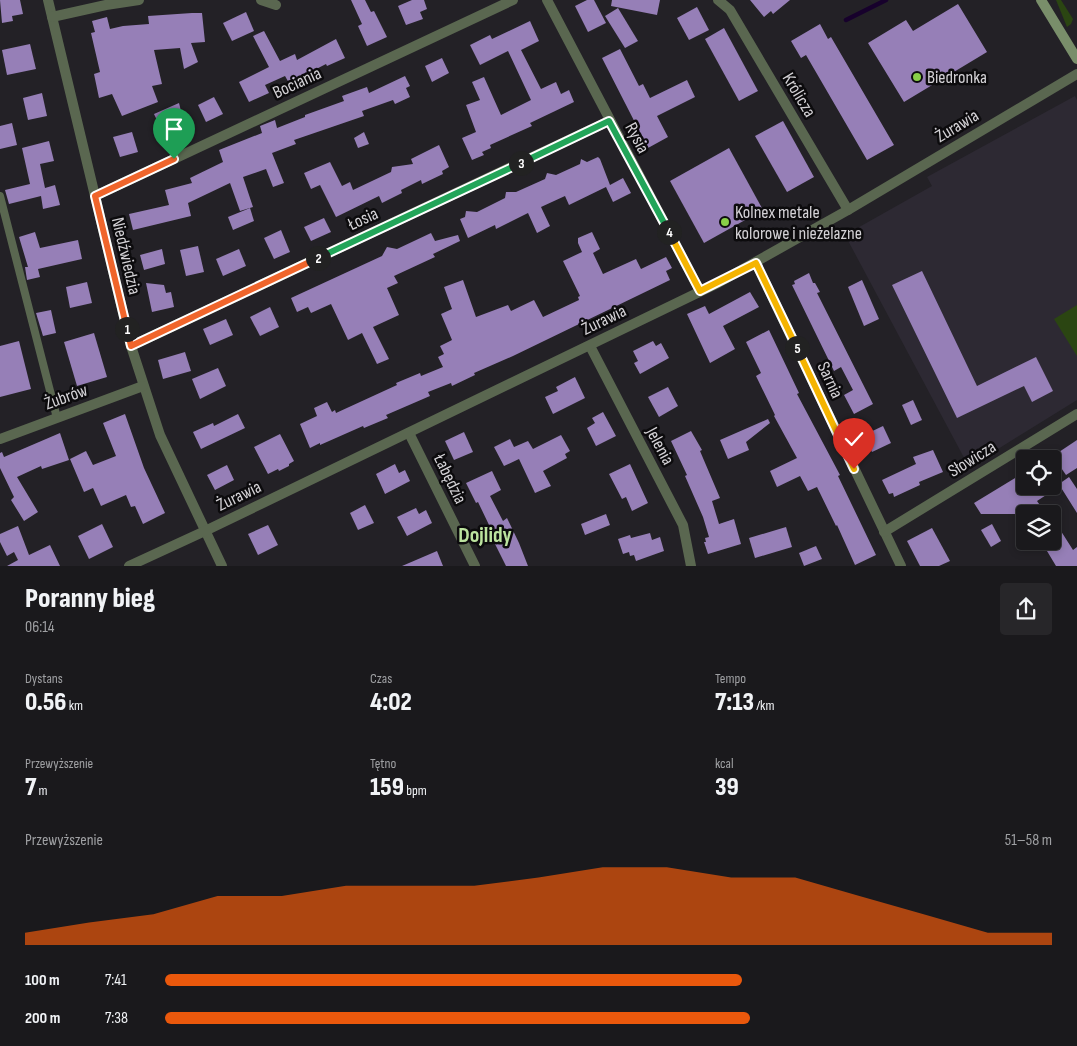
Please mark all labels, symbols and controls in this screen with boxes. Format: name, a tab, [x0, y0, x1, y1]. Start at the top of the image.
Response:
street label: Bociania	[269, 63, 325, 103]
place label: Biedronka	[927, 67, 987, 88]
street label: Królicza	[778, 69, 820, 121]
marker: Biedronka	[911, 71, 923, 83]
street label: Żurawia	[932, 105, 983, 147]
pin	[153, 108, 195, 159]
icon: arrive	[160, 115, 188, 143]
street label: Rysia	[620, 119, 654, 157]
pin: 3	[508, 150, 534, 176]
text: 3	[518, 155, 525, 172]
place label: Kolnex metale kolorowe i nieżelazne	[735, 202, 862, 244]
street label: Łosia	[344, 203, 381, 235]
street label: Niedźwiedzia	[107, 215, 145, 297]
marker: Kolnex metale kolorowe i nieżelazne	[719, 216, 731, 228]
pin: 4	[656, 220, 682, 244]
text: 4	[666, 224, 673, 241]
pin: 2	[306, 246, 330, 270]
text: 2	[315, 250, 322, 267]
street label: Żurawia	[578, 300, 630, 340]
pin: 1	[114, 316, 140, 342]
text: 1	[125, 321, 130, 338]
pin: 5	[784, 336, 810, 360]
text: 5	[794, 340, 801, 357]
street label: Sarnia	[812, 358, 848, 402]
street label: Żubrów	[41, 380, 91, 414]
pin	[833, 418, 875, 469]
street label: Jelenia	[641, 423, 679, 468]
icon: check	[840, 425, 868, 453]
street label: Słowicza	[944, 436, 1000, 482]
street label: Łabędzia	[429, 450, 471, 507]
map controls	[1016, 450, 1061, 550]
button: locate	[1016, 450, 1061, 495]
street label: Żurawia	[213, 476, 265, 516]
button: layers	[1016, 505, 1061, 550]
district label: Dojlidy	[458, 522, 512, 549]
text: Poranny bieg	[25, 582, 155, 615]
button: share	[1000, 583, 1052, 635]
text: 06:14	[25, 618, 54, 637]
text: Dystans	[25, 670, 63, 687]
text: Czas	[370, 670, 392, 687]
text: Tempo	[715, 670, 746, 687]
text: 0.56	[25, 687, 67, 718]
text: 4:02	[370, 687, 412, 718]
text: 7:13	[715, 687, 754, 718]
text: km	[67, 697, 83, 714]
text: /km	[754, 697, 774, 714]
text: Przewyższenie	[25, 755, 93, 772]
text: Tętno	[370, 755, 396, 772]
text: kcal	[715, 755, 734, 772]
text: 7	[25, 772, 36, 803]
text: 159	[370, 772, 404, 803]
text: 39	[715, 772, 739, 803]
text: m	[36, 782, 48, 799]
text: bpm	[404, 782, 427, 799]
text: Przewyższenie	[25, 831, 103, 850]
text: 51–58 m	[1005, 831, 1052, 850]
text: 100 m	[25, 971, 60, 990]
text: 7:41	[105, 971, 127, 990]
text: 200 m	[25, 1009, 60, 1028]
text: 7:38	[105, 1009, 128, 1028]

